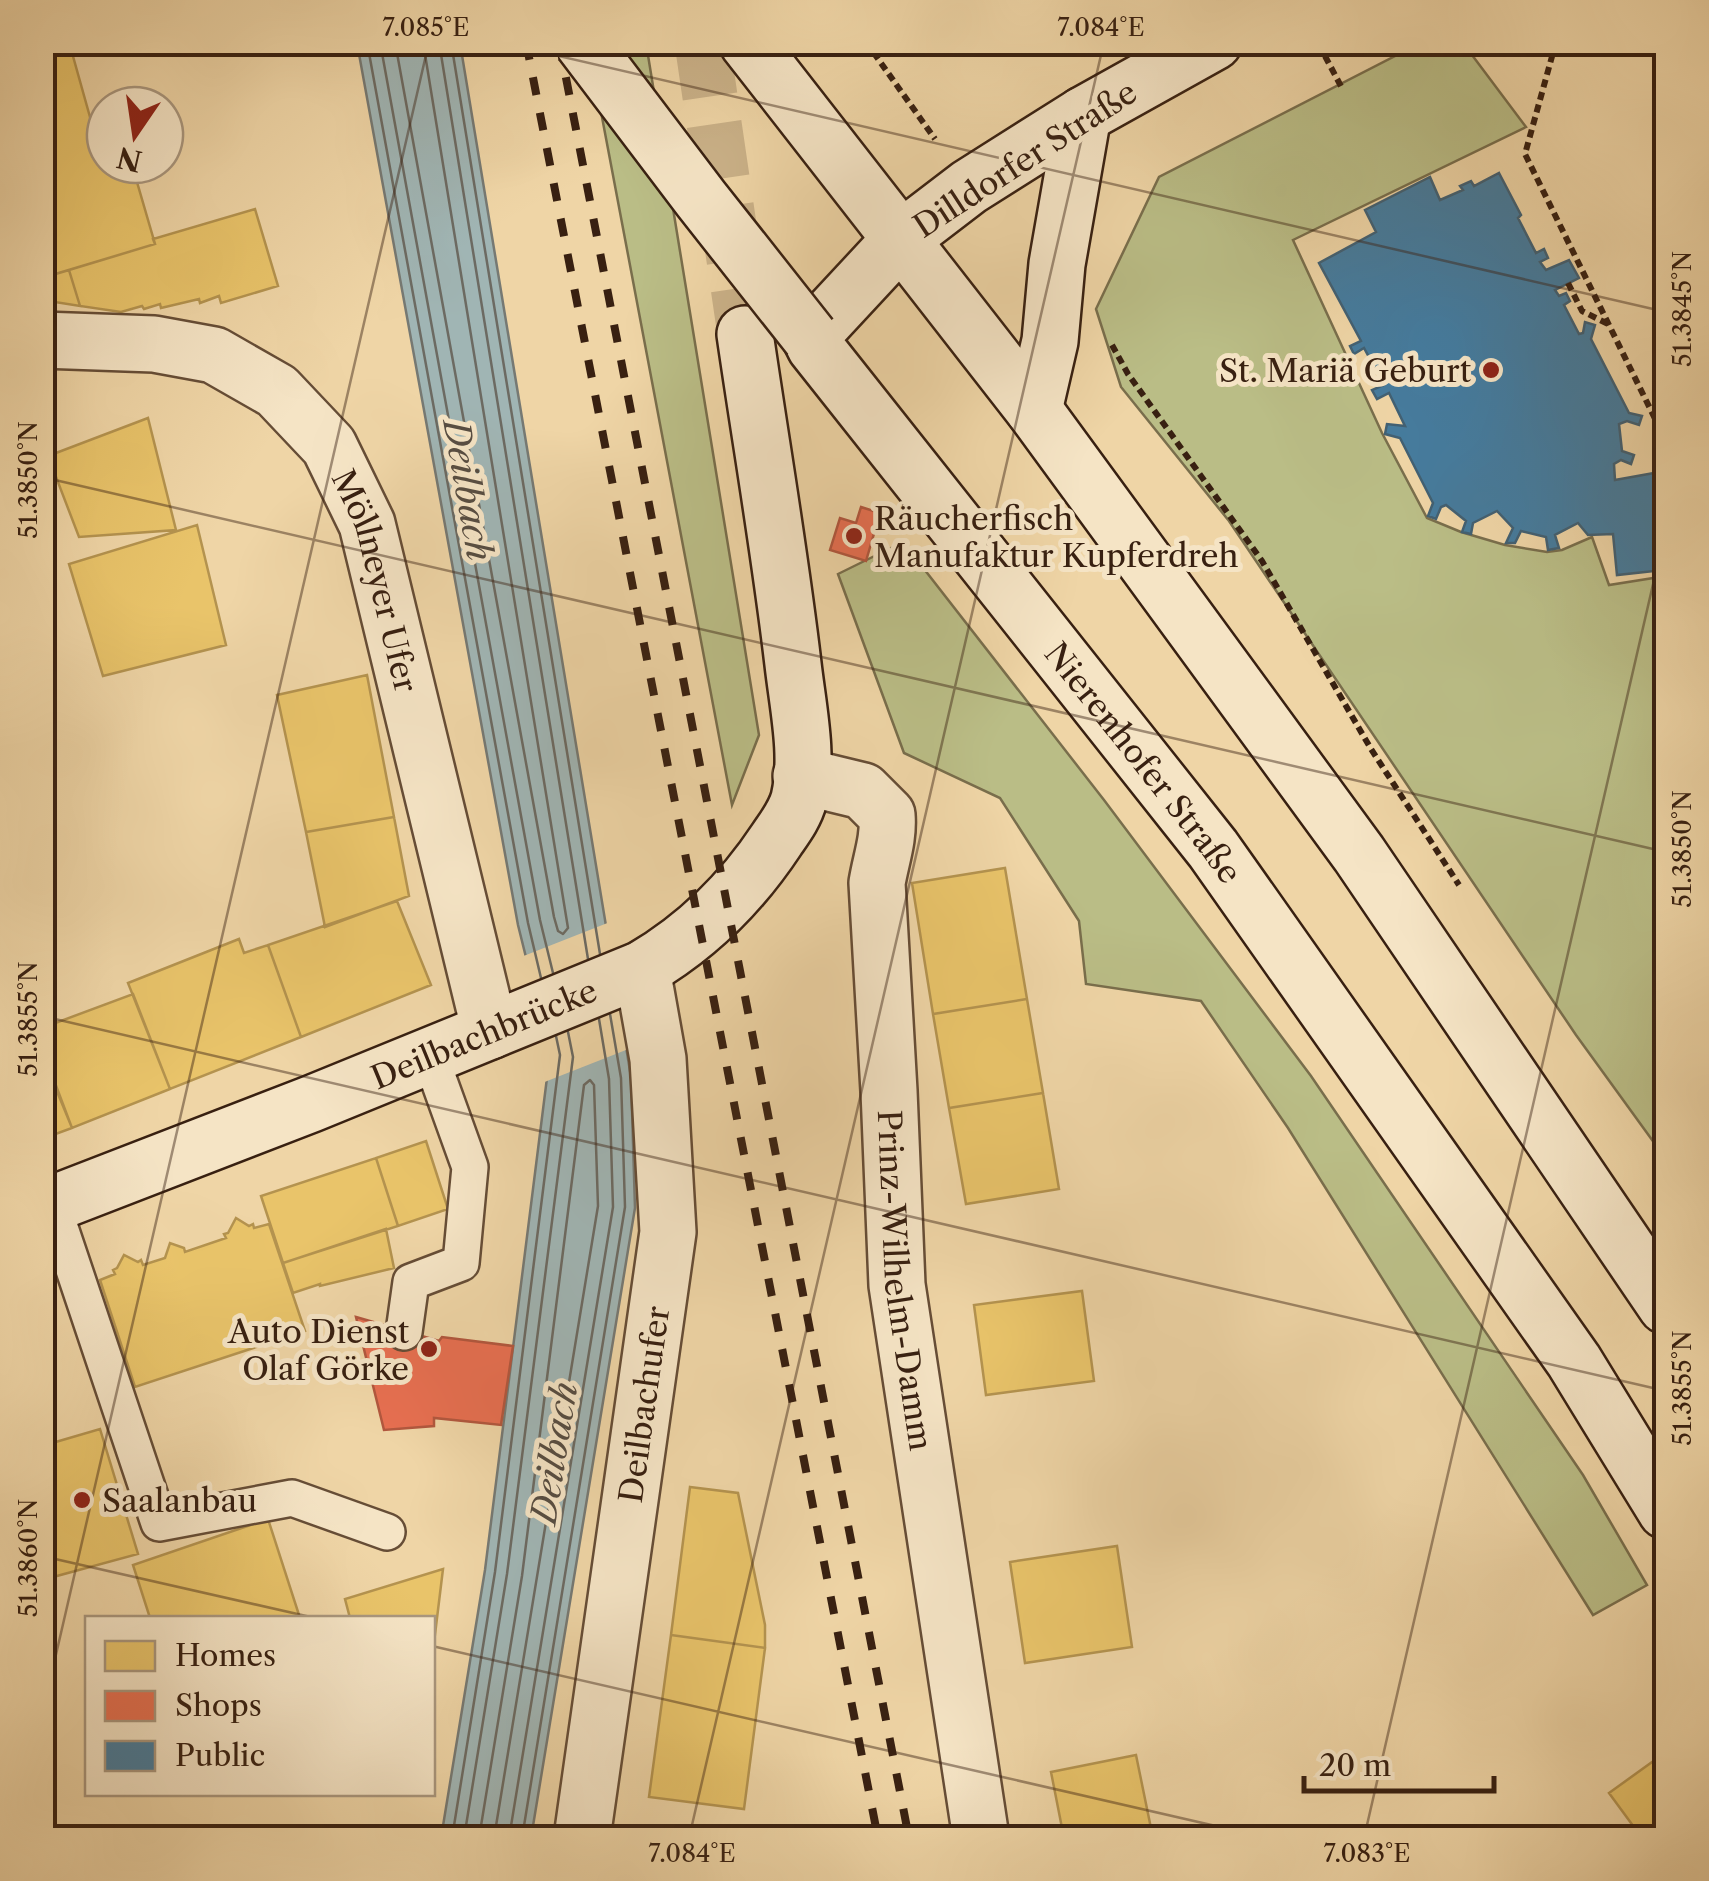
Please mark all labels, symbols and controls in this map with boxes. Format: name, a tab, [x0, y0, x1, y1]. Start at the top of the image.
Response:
text: 7.085°E	[383, 12, 469, 43]
text: 7.084°E	[1057, 12, 1145, 43]
street label: Dilldorfer Straße	[906, 72, 1144, 246]
north arrow	[85, 85, 185, 185]
text: N	[114, 140, 145, 179]
text: 51.3845°N	[1667, 251, 1698, 367]
place label: St. Mariä Geburt	[1219, 351, 1472, 390]
marker: St. Mariä Geburt	[1480, 359, 1502, 381]
water label: Deilbach	[434, 413, 502, 564]
text: 51.3850°N	[13, 421, 44, 539]
street label: Möllneyer Ufer	[324, 463, 427, 696]
place label: Räucherfisch Manufaktur Kupferdreh	[874, 499, 1239, 575]
marker: Räucherfisch Manufaktur Kupferdreh	[843, 525, 865, 547]
street label: Nierenhofer Straße	[1037, 634, 1250, 890]
text: 51.3850°N	[1667, 790, 1698, 908]
text: 51.3855°N	[13, 961, 44, 1077]
street label: Deilbachbrücke	[365, 970, 602, 1097]
street label: Prinz-Wilhelm-Damm	[870, 1109, 941, 1453]
street label: Deilbachufer	[610, 1303, 677, 1505]
place label: Auto Dienst Olaf Görke	[227, 1312, 410, 1388]
text: 51.3855°N	[1667, 1330, 1698, 1446]
marker: Auto Dienst Olaf Görke	[418, 1338, 440, 1360]
water label: Deilbach	[521, 1379, 586, 1530]
place label: Saalanbau	[102, 1481, 257, 1520]
marker: Saalanbau	[71, 1489, 93, 1511]
text: 51.3860°N	[13, 1499, 44, 1617]
legend	[85, 1616, 435, 1796]
text: Homes	[175, 1637, 276, 1674]
text: Shops	[175, 1687, 262, 1724]
scale bar	[1304, 1731, 1494, 1793]
text: Public	[175, 1737, 265, 1774]
text: 20 m	[1319, 1747, 1391, 1784]
text: 7.084°E	[648, 1838, 736, 1869]
text: 7.083°E	[1323, 1838, 1411, 1869]

